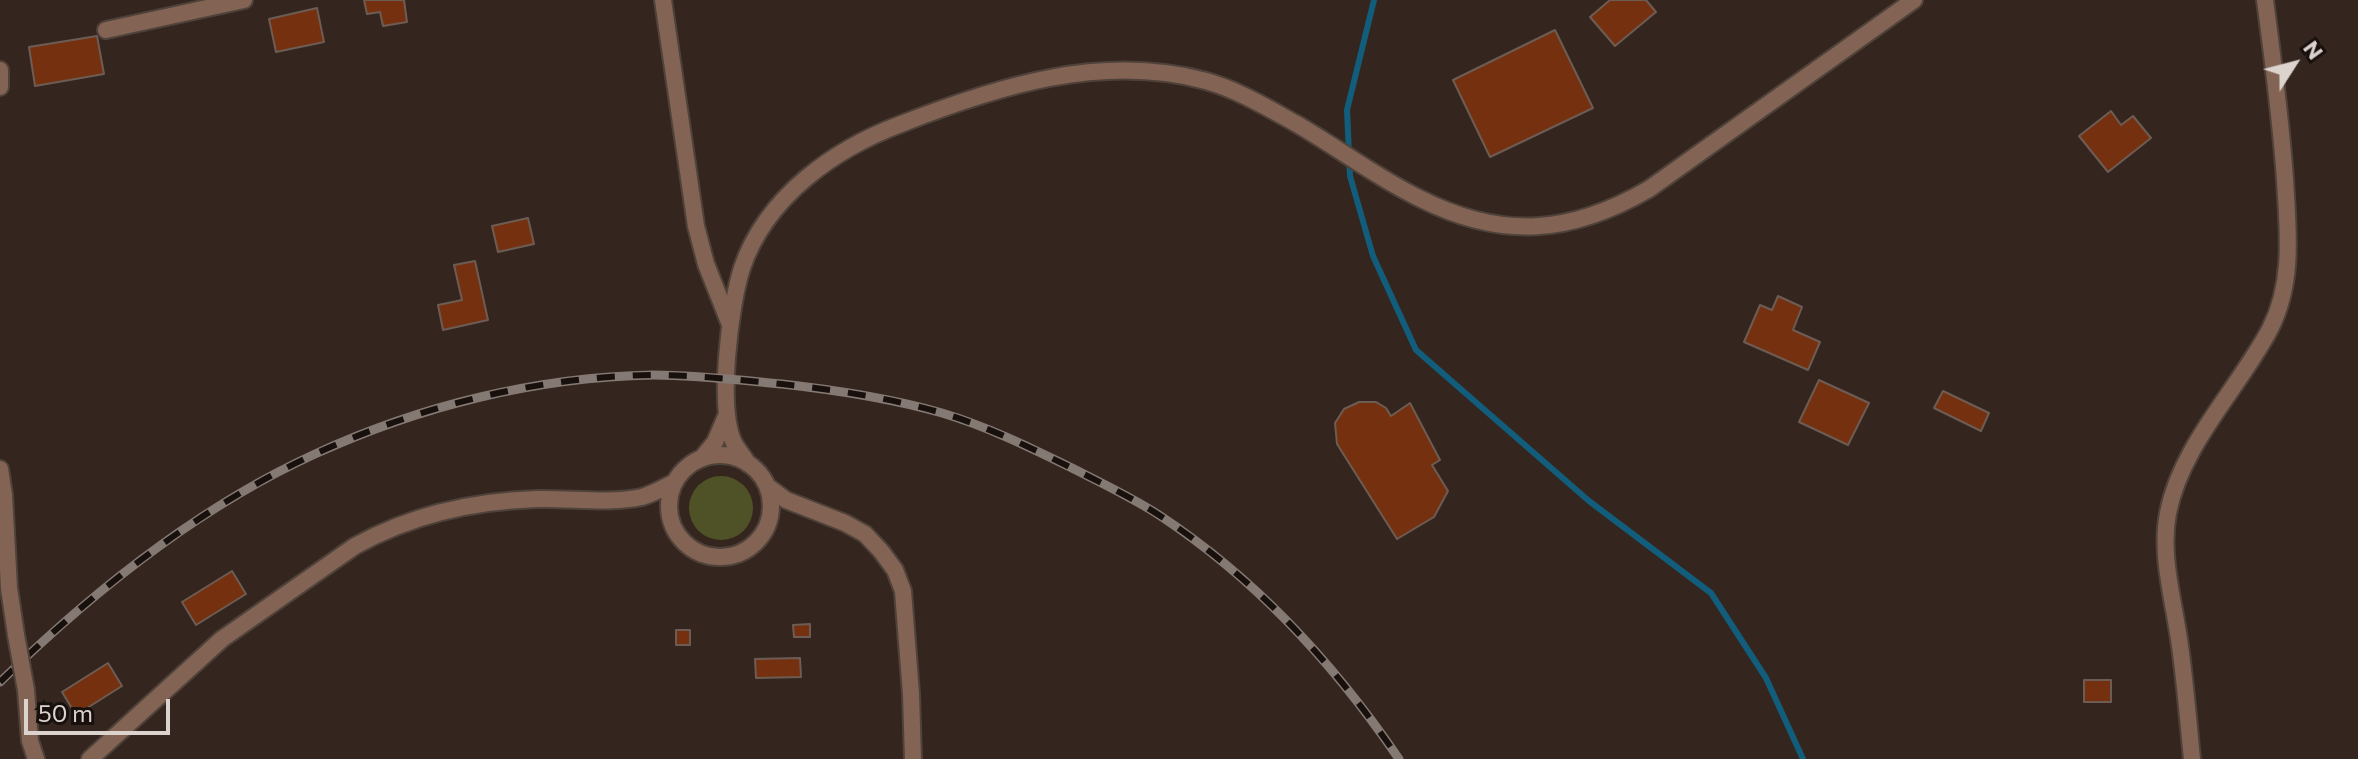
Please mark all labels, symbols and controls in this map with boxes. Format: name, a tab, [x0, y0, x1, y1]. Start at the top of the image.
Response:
north arrow	[2254, 24, 2334, 104]
text: N	[2298, 35, 2330, 64]
scale bar	[28, 683, 174, 733]
text: 50 m	[38, 698, 93, 727]

